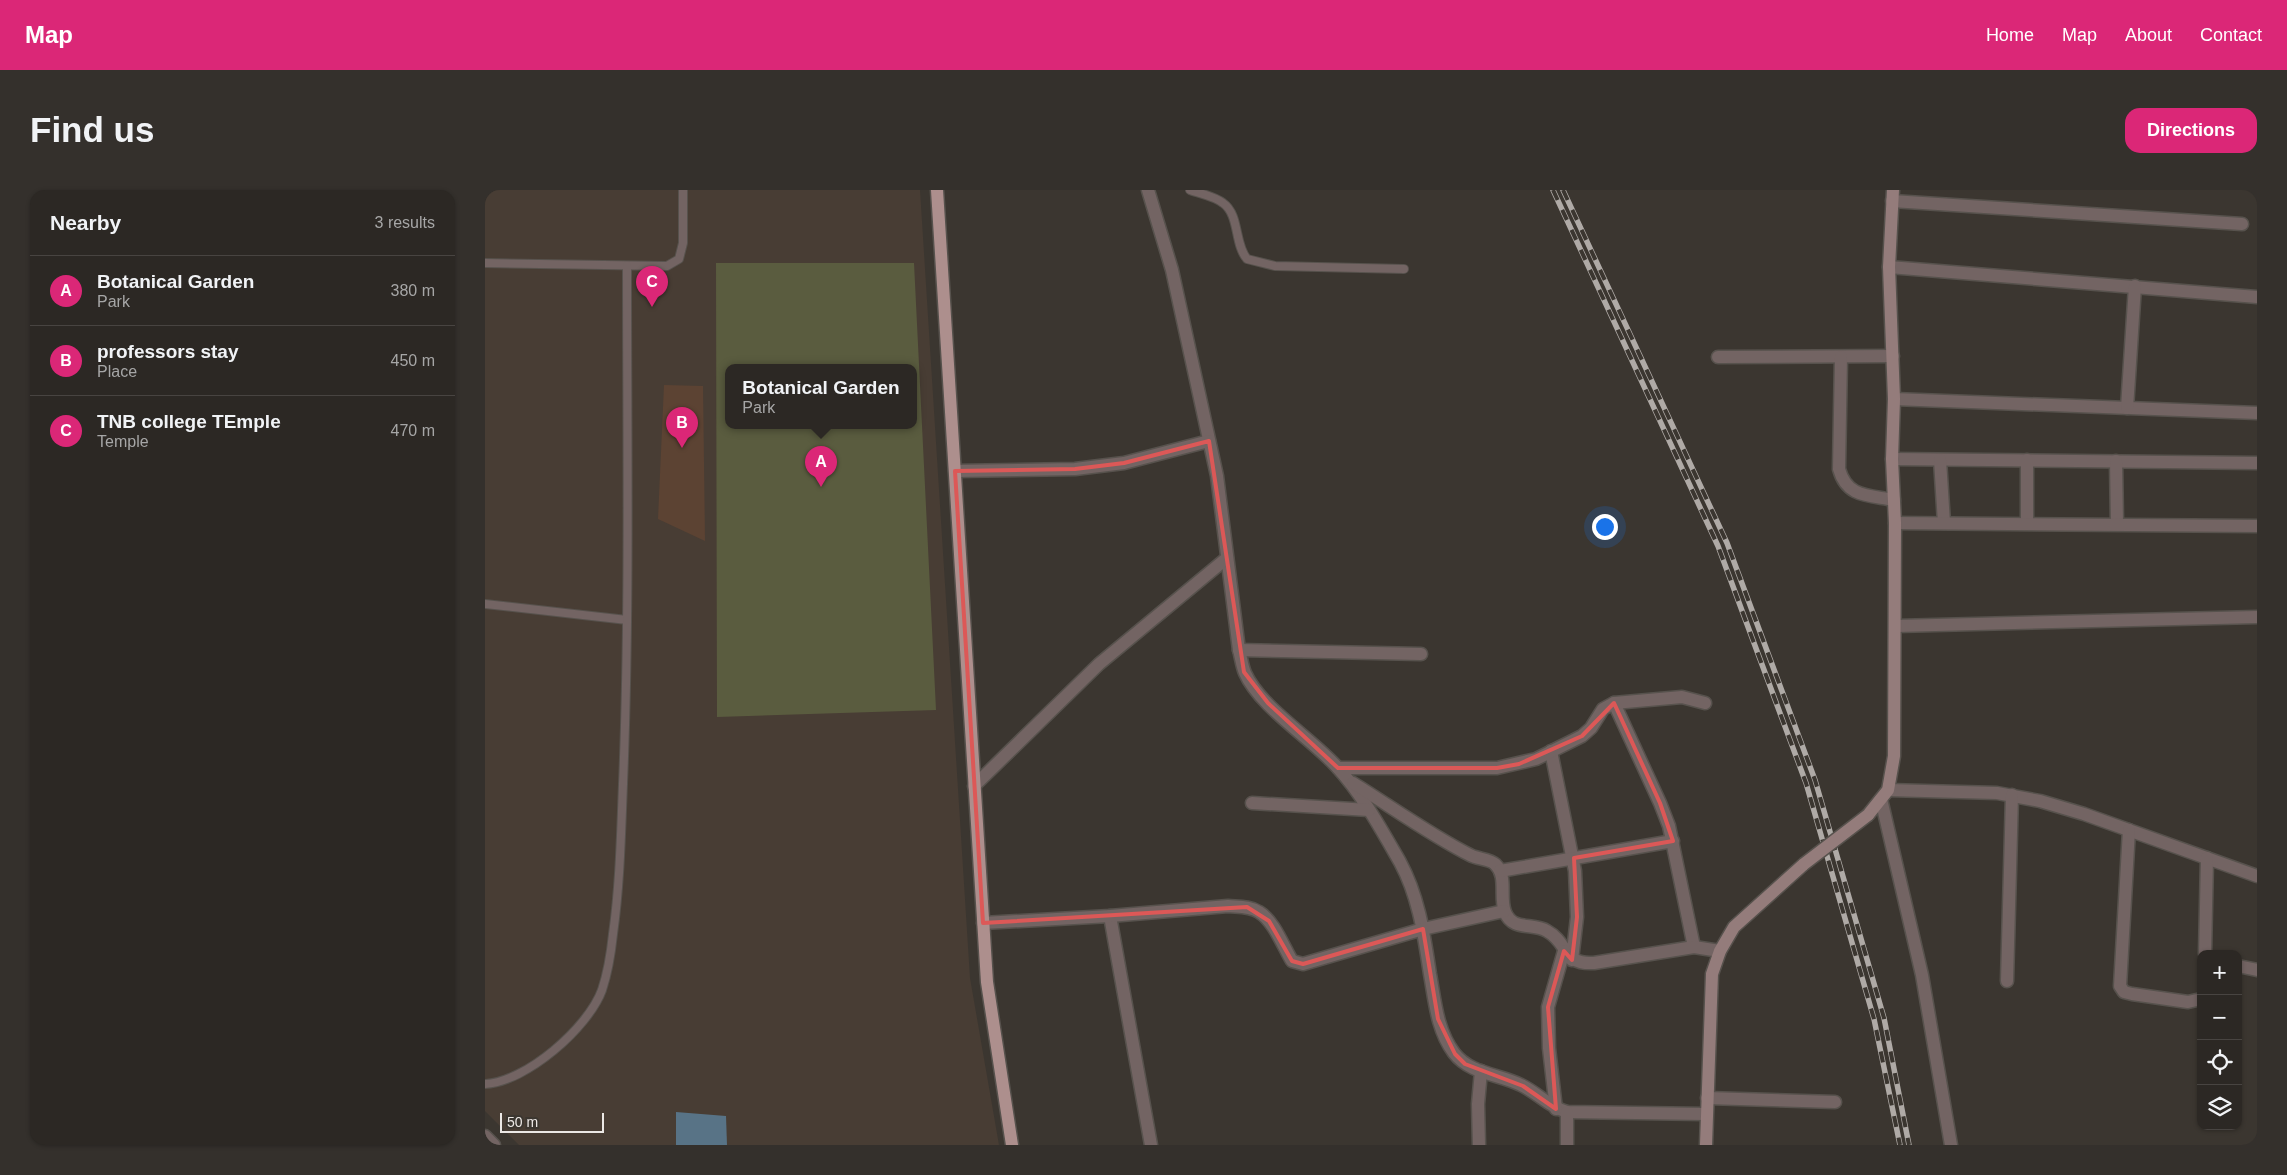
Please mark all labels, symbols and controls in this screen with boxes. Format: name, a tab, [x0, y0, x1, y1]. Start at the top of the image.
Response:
text: Map	[25, 21, 73, 48]
text: Home	[1986, 25, 2034, 45]
text: Map	[2062, 25, 2097, 45]
text: About	[2125, 25, 2172, 45]
text: Contact	[2200, 25, 2262, 45]
button: Directions	[2125, 108, 2257, 153]
text: Find us	[30, 110, 154, 149]
text: Nearby	[50, 211, 121, 234]
text: 3 results	[375, 214, 435, 231]
pin: C	[636, 266, 668, 307]
text: Botanical Garden	[97, 271, 254, 292]
text: A	[60, 282, 72, 299]
text: 380 m	[391, 282, 435, 299]
text: Park	[97, 293, 130, 310]
text: professors stay	[97, 341, 239, 362]
text: B	[60, 352, 72, 369]
text: 450 m	[391, 352, 435, 369]
text: Place	[97, 363, 137, 380]
popup	[725, 364, 917, 429]
text: Botanical Garden	[742, 377, 900, 398]
text: Park	[742, 399, 775, 416]
pin: B	[666, 407, 698, 448]
text: TNB college TEmple	[97, 411, 281, 432]
text: C	[60, 422, 72, 439]
text: 470 m	[391, 422, 435, 439]
text: Temple	[97, 433, 149, 450]
pin: A	[805, 446, 837, 487]
your location	[1592, 514, 1618, 540]
map controls	[2197, 950, 2242, 1130]
button: +	[2197, 950, 2242, 995]
button: −	[2197, 995, 2242, 1040]
button: locate	[2197, 1040, 2242, 1085]
button: layers	[2197, 1085, 2242, 1130]
scale bar	[500, 1110, 604, 1133]
text: 50 m	[507, 1114, 538, 1130]

